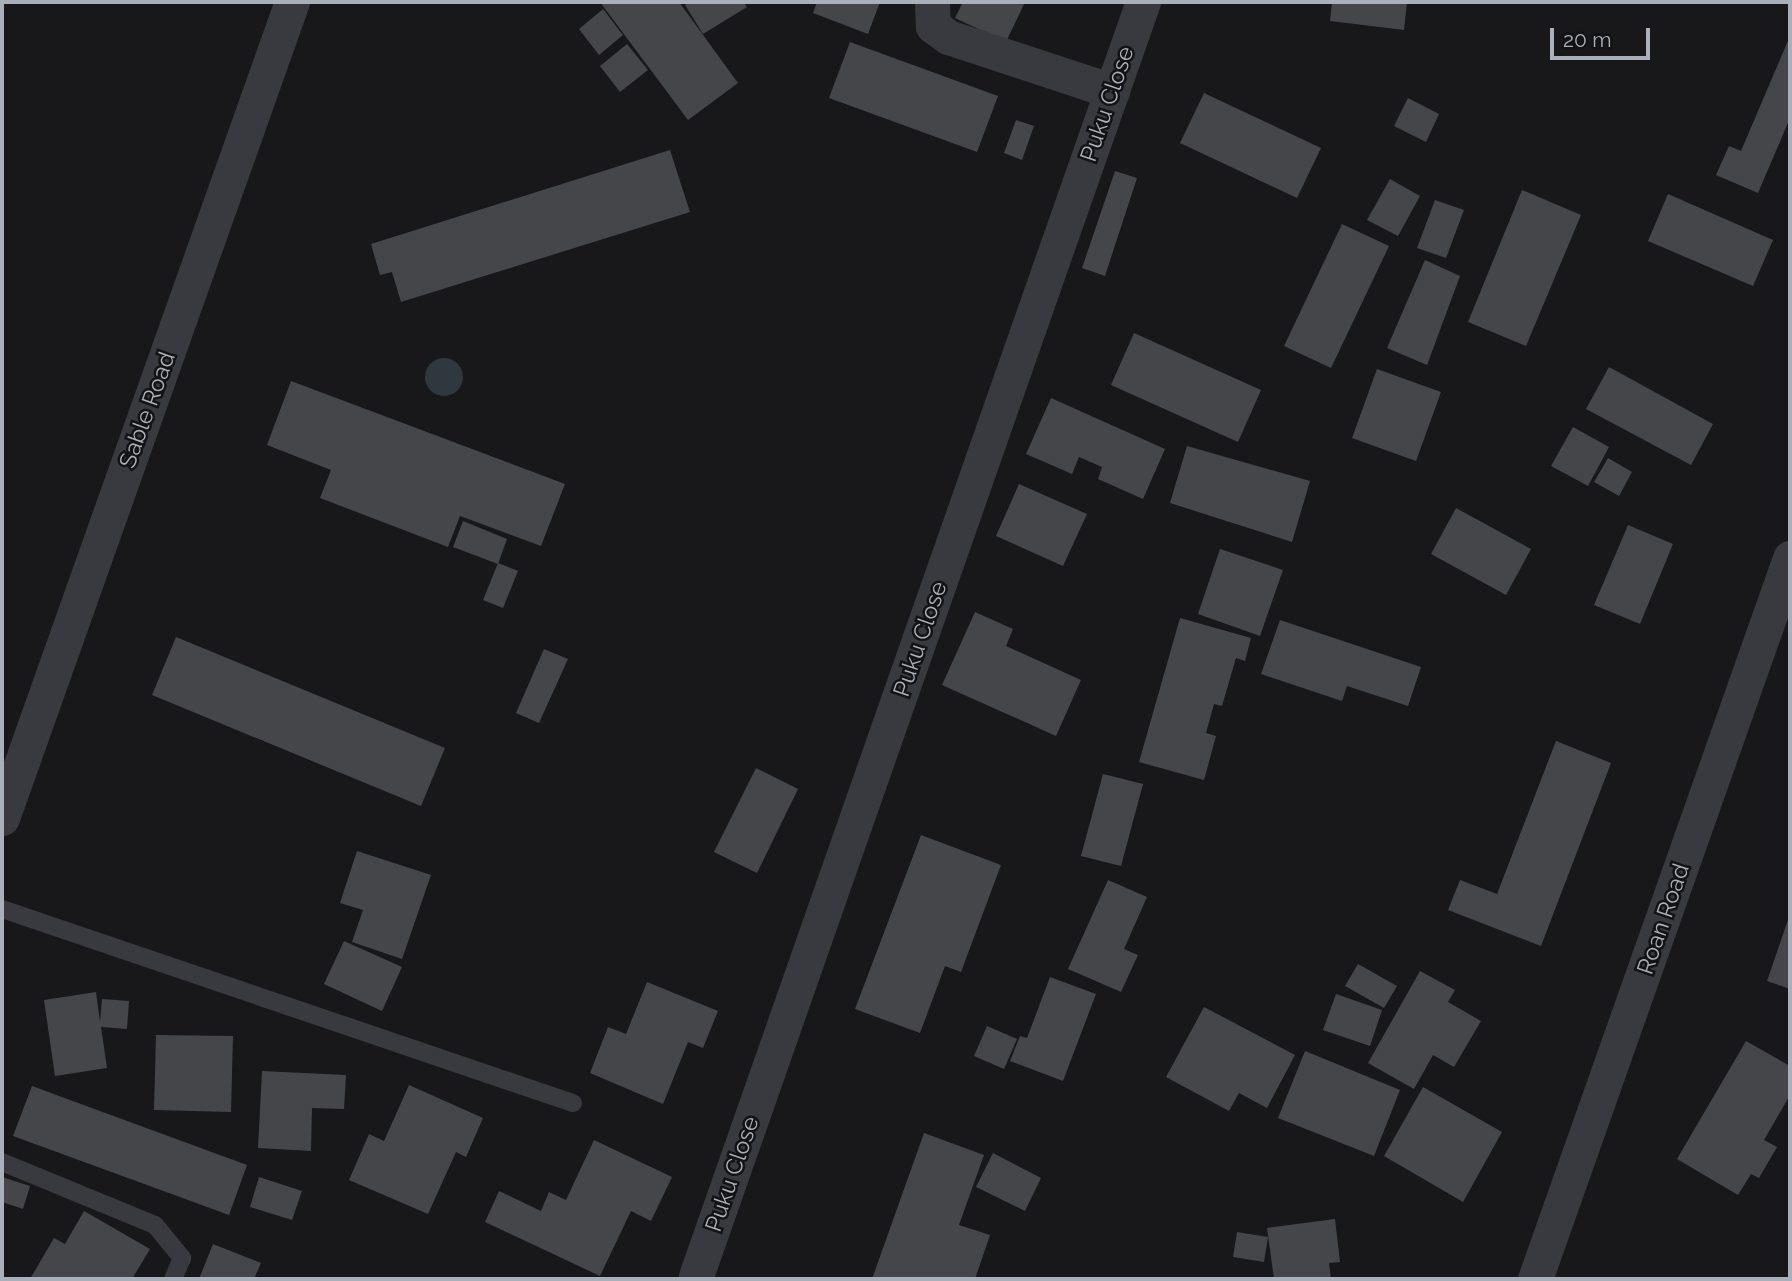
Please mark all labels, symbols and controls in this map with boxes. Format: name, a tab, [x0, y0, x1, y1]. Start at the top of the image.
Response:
scale bar	[1554, 14, 1654, 58]
text: 20 m	[1563, 27, 1611, 52]
street label: Puku Close	[1074, 43, 1140, 165]
street label: Sable Road	[113, 348, 181, 472]
street label: Puku Close	[887, 578, 953, 700]
street label: Roan Road	[1631, 860, 1695, 978]
street label: Puku Close	[699, 1113, 765, 1235]

